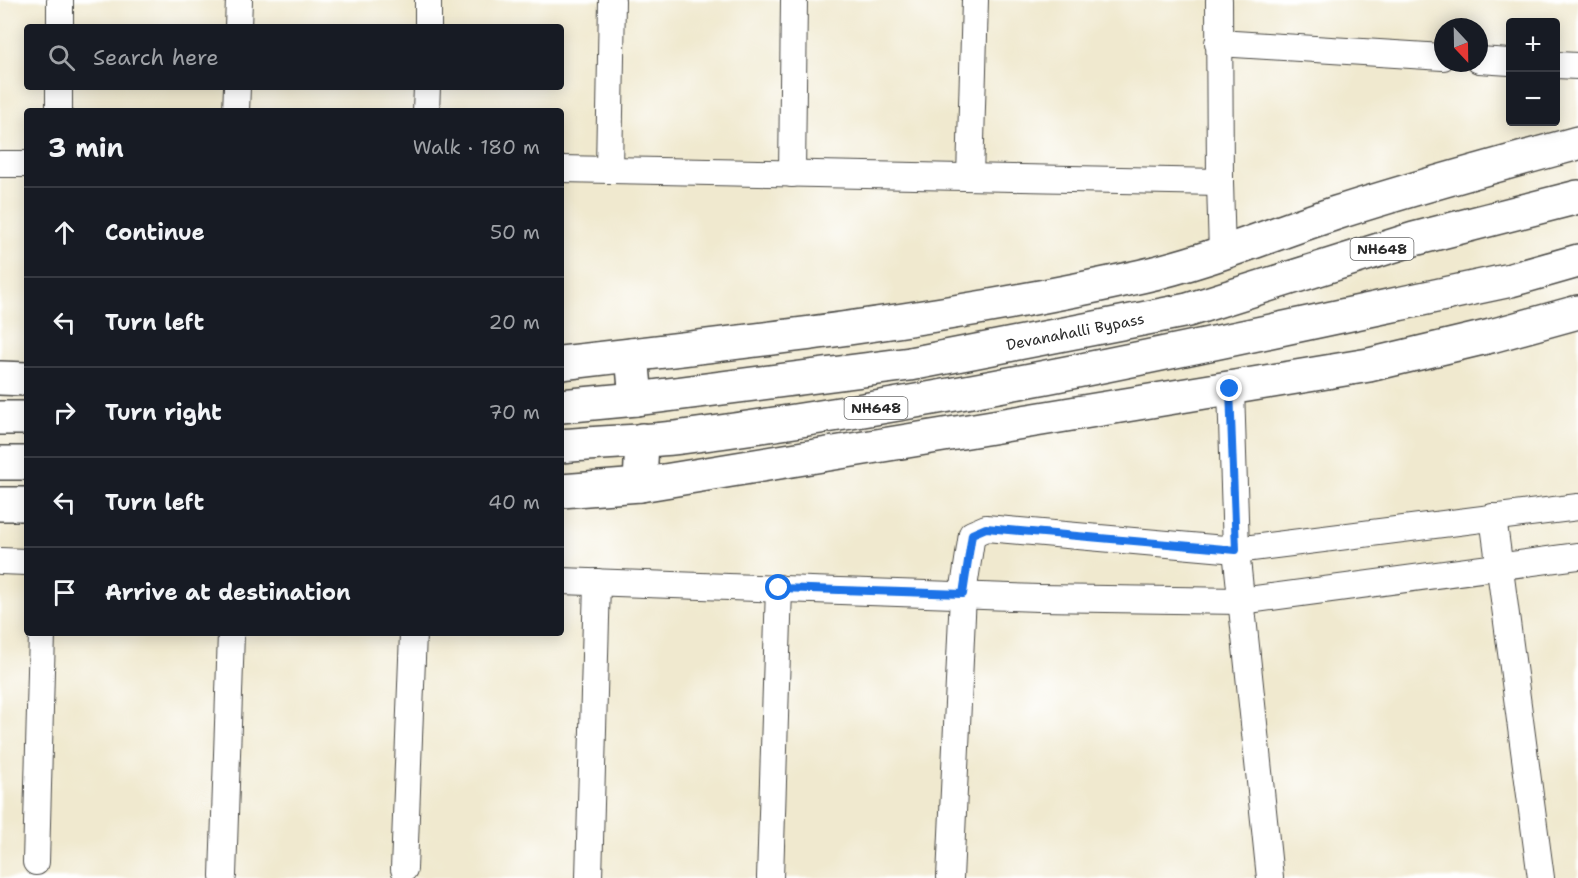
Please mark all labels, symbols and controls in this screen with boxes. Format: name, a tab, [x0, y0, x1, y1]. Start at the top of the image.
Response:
north arrow	[1434, 18, 1488, 72]
map controls	[1506, 18, 1560, 126]
button: +	[1506, 18, 1560, 72]
search box	[24, 24, 564, 90]
icon: search	[45, 41, 78, 74]
text: Search here	[93, 43, 219, 72]
button: −	[1506, 72, 1560, 126]
text: 3 min	[48, 130, 124, 165]
text: Walk · 180 m	[413, 134, 540, 160]
icon: ahead	[48, 216, 81, 249]
text: Continue	[105, 218, 205, 247]
text: 50 m	[490, 219, 540, 245]
road number: NH648	[1350, 238, 1414, 260]
icon: left	[48, 306, 81, 339]
text: Turn left	[105, 308, 204, 337]
text: 20 m	[489, 309, 540, 335]
street label: Devanahalli Bypass	[1005, 309, 1146, 355]
route end	[1216, 375, 1242, 401]
icon: right	[48, 396, 81, 429]
road number: NH648	[844, 397, 908, 419]
text: Turn right	[105, 398, 222, 427]
text: 70 m	[488, 399, 540, 425]
icon: left	[48, 486, 81, 519]
text: Turn left	[105, 488, 204, 517]
text: 40 m	[488, 489, 540, 515]
route start	[765, 574, 791, 600]
icon: arrive	[48, 576, 81, 609]
text: Arrive at destination	[105, 578, 351, 607]

